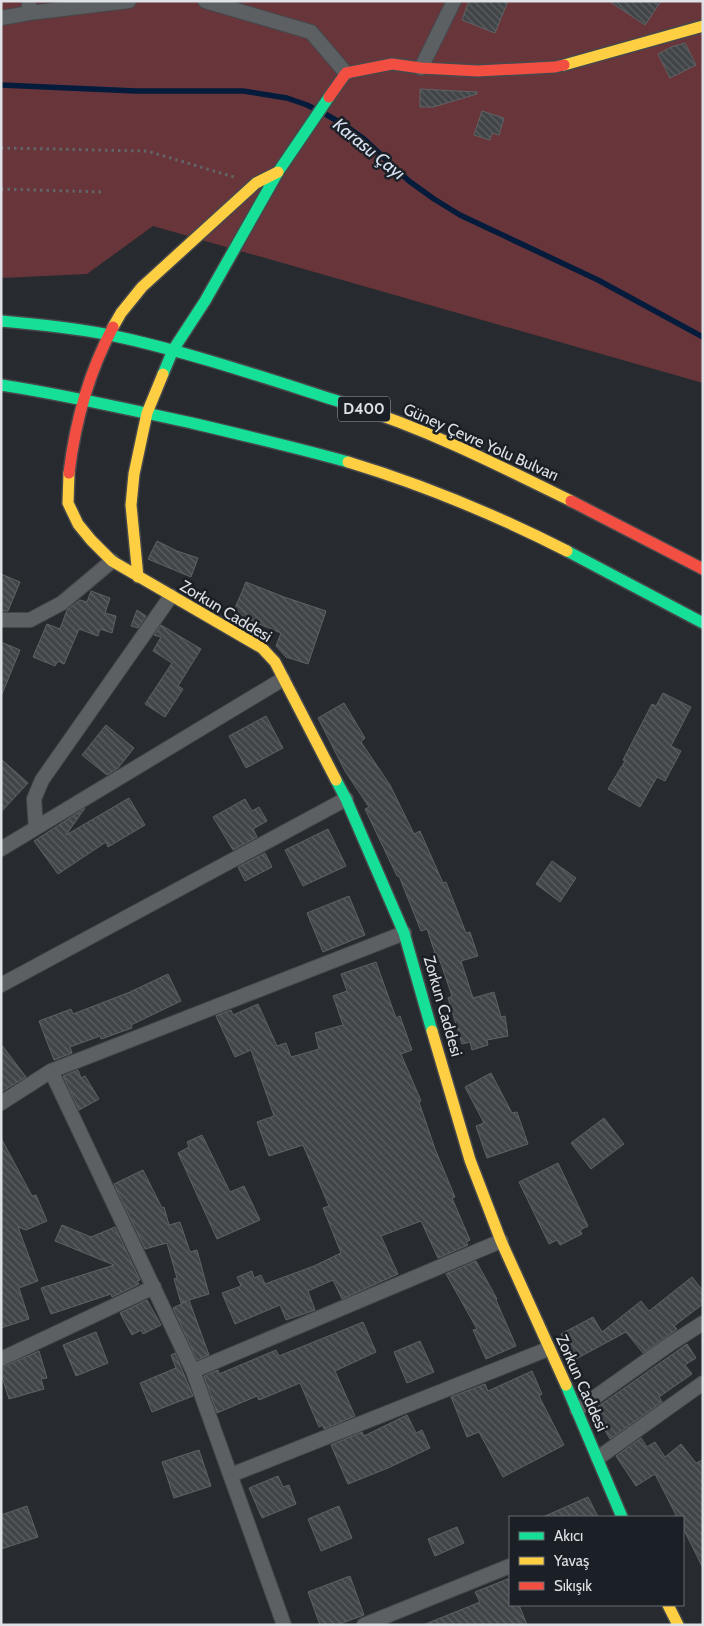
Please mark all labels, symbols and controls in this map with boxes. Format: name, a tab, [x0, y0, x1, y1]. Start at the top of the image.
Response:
water label: Karasu Çayı	[329, 113, 409, 185]
road number: D400	[338, 396, 390, 422]
street label: Güney Çevre Yolu Bulvarı	[401, 399, 561, 485]
street label: Zorkun Caddesi	[177, 576, 275, 646]
street label: Zorkun Caddesi	[420, 954, 466, 1058]
street label: Zorkun Caddesi	[552, 1332, 612, 1434]
legend	[509, 1516, 684, 1606]
text: Akıcı	[554, 1527, 583, 1545]
text: Yavaş	[553, 1552, 589, 1570]
text: Sıkışık	[554, 1577, 592, 1595]

